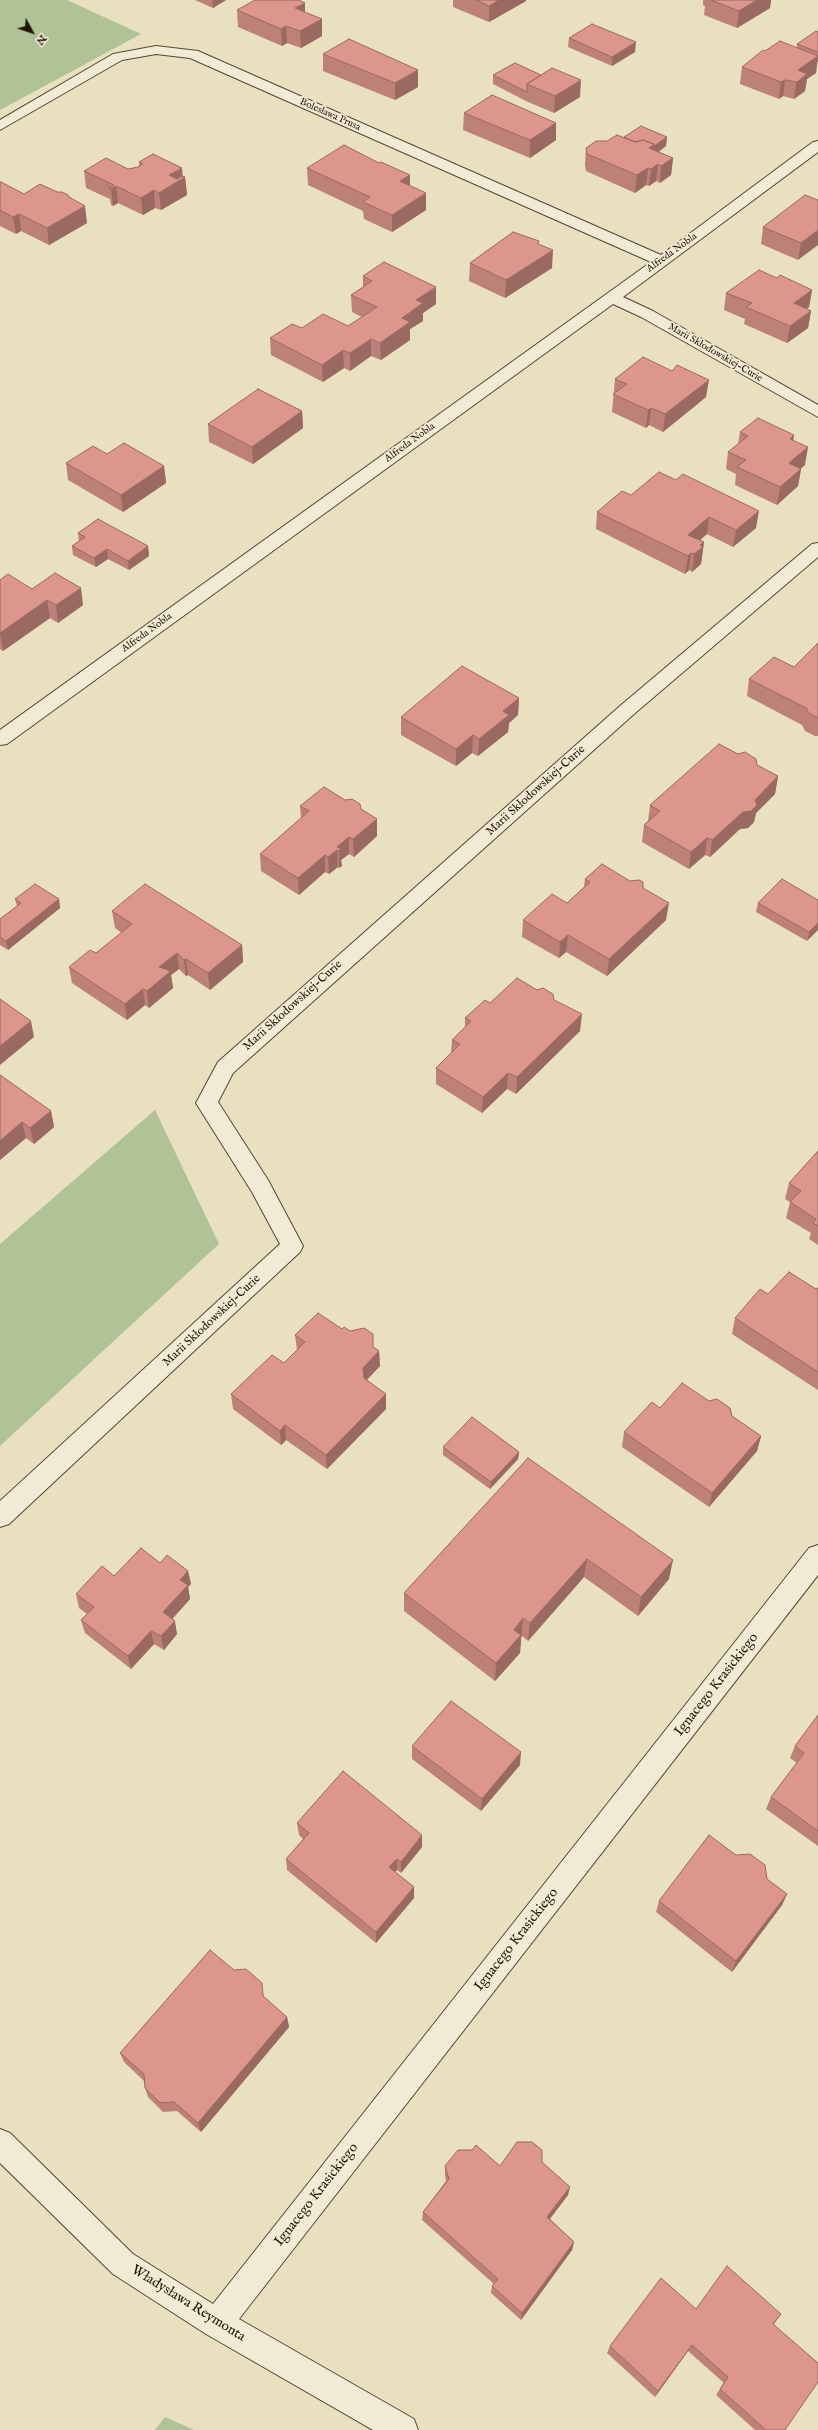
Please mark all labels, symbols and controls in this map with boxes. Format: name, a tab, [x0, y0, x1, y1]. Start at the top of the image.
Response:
north arrow	[12, 12, 52, 52]
text: N	[33, 32, 50, 48]
street label: Bolesława Prusa	[298, 96, 362, 134]
street label: Alfreda Nobla	[644, 231, 700, 275]
street label: Marii Skłodowskiej-Curie	[666, 321, 764, 385]
street label: Alfreda Nobla	[382, 421, 438, 465]
street label: Alfreda Nobla	[119, 611, 175, 655]
street label: Marii Skłodowskiej-Curie	[483, 743, 589, 839]
street label: Marii Skłodowskiej-Curie	[240, 958, 346, 1054]
street label: Marii Skłodowskiej-Curie	[160, 1272, 264, 1370]
street label: Ignacego Krasickiego	[671, 1630, 763, 1740]
street label: Ignacego Krasickiego	[471, 1885, 563, 1995]
street label: Ignacego Krasickiego	[271, 2140, 363, 2250]
street label: Władysława Reymonta	[128, 2262, 248, 2346]

